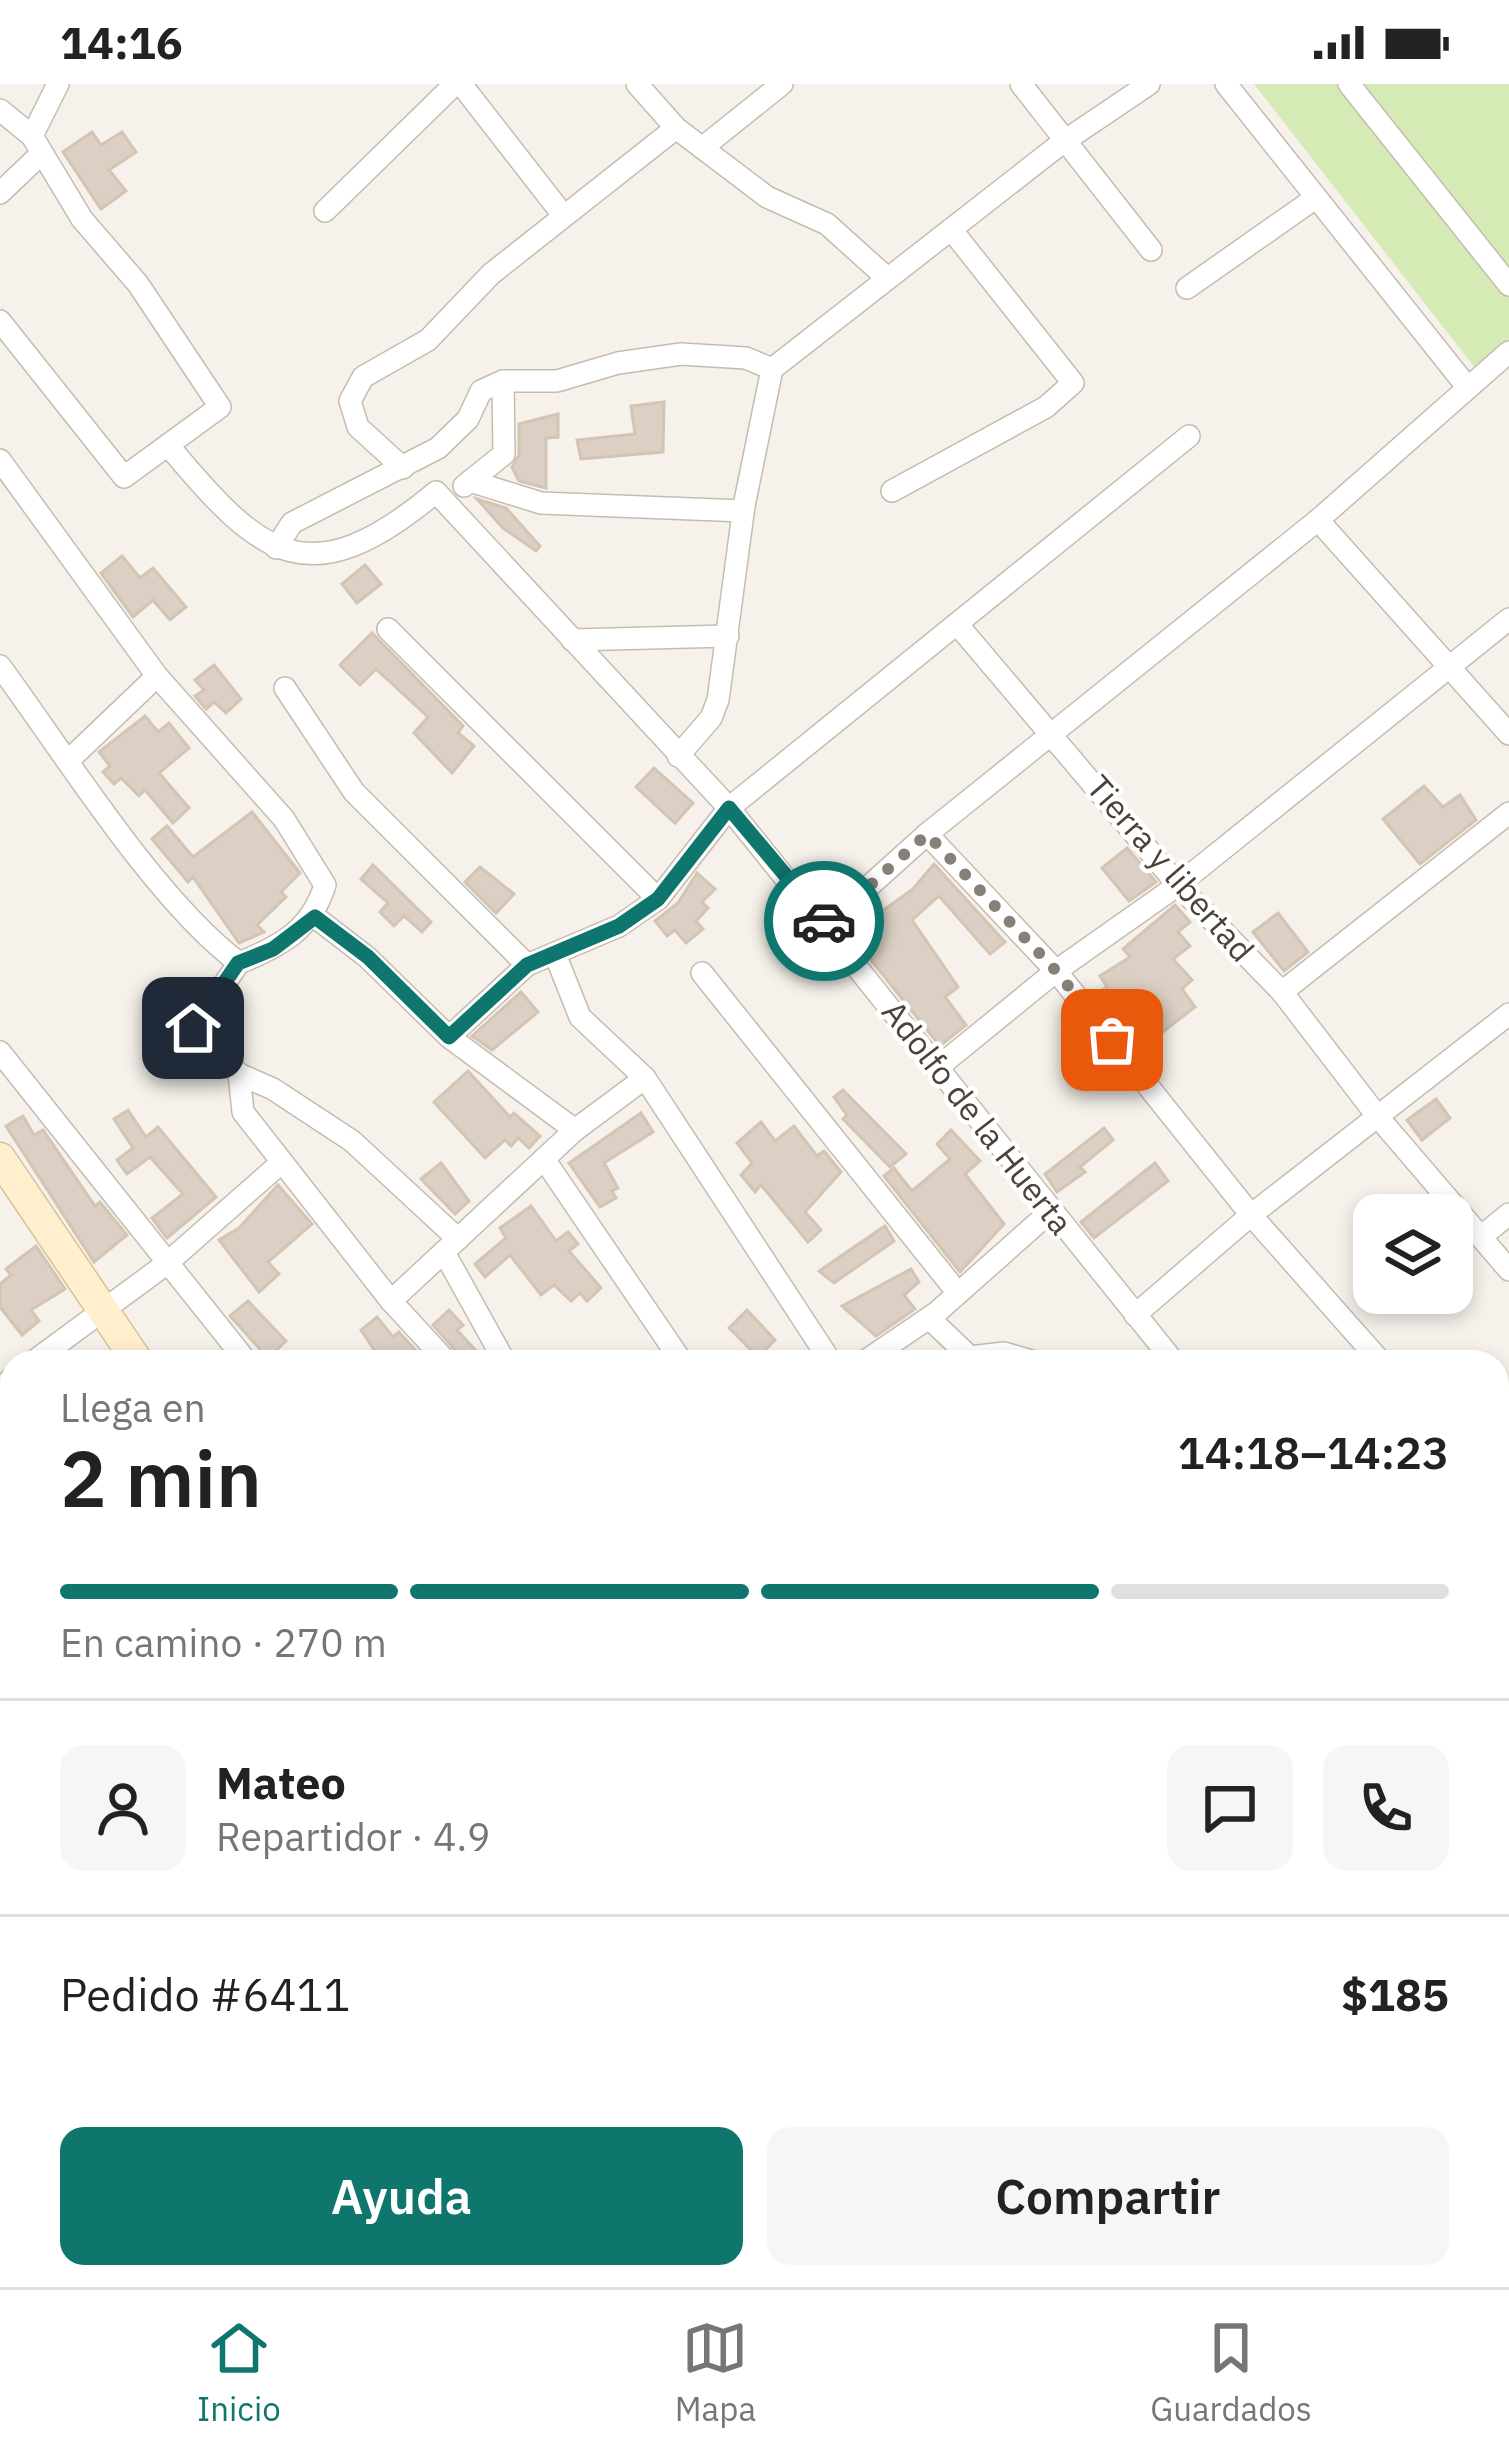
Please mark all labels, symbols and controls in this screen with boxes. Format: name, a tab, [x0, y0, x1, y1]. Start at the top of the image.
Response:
text: 14:16	[60, 13, 183, 71]
street label: Tierra y libertad	[1078, 766, 1264, 970]
courier	[764, 861, 884, 981]
icon: car	[791, 888, 857, 954]
pin	[142, 977, 244, 1079]
pin	[1061, 989, 1163, 1091]
street label: Adolfo de la Huerta	[873, 991, 1083, 1243]
icon: home	[160, 995, 226, 1061]
icon: bag	[1079, 1007, 1145, 1073]
map controls	[1353, 1194, 1473, 1314]
button: layers	[1353, 1194, 1473, 1314]
text: Llega en	[60, 1382, 206, 1433]
text: 14:18–14:23	[1178, 1423, 1449, 1481]
text: 2 min	[60, 1427, 262, 1528]
text: En camino · 270 m	[60, 1617, 387, 1668]
button: person	[60, 1745, 186, 1871]
button: chat	[1167, 1745, 1293, 1871]
button: phone	[1323, 1745, 1449, 1871]
text: Mateo	[216, 1753, 346, 1811]
text: Repartidor · 4.9	[216, 1811, 490, 1862]
text: Pedido #6411	[60, 1965, 350, 2023]
text: $185	[1341, 1965, 1449, 2023]
button: Ayuda	[60, 2127, 743, 2265]
button: Compartir	[767, 2127, 1449, 2265]
tab: Inicio	[197, 2315, 281, 2430]
tab: Mapa	[675, 2315, 756, 2430]
tab: Guardados	[1150, 2315, 1312, 2430]

